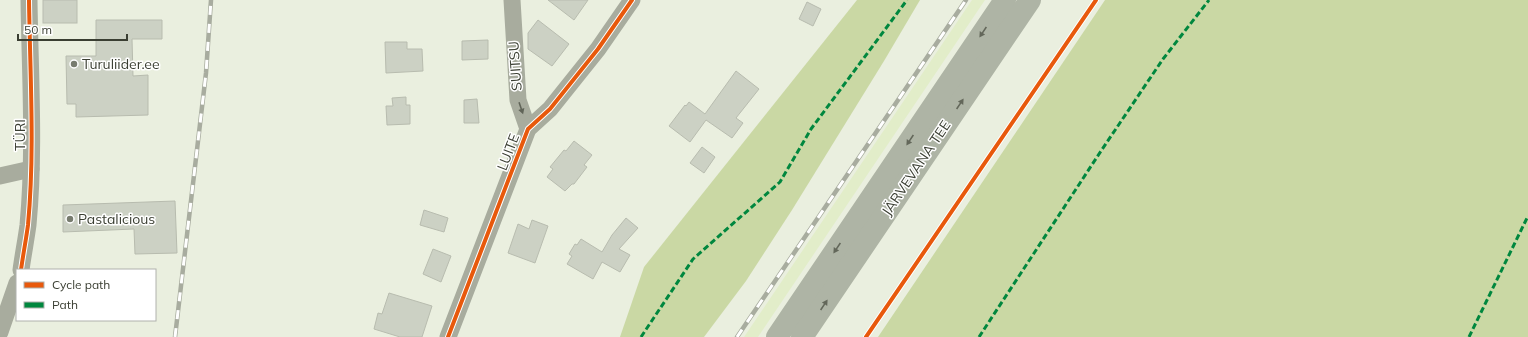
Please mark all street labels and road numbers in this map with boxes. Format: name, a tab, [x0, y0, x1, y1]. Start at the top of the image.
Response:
street label: SUITSU	[504, 41, 526, 91]
street label: JÄRVEVANA TEE	[878, 117, 954, 219]
street label: TÜRI	[11, 119, 29, 151]
street label: LUITE	[493, 131, 523, 173]

